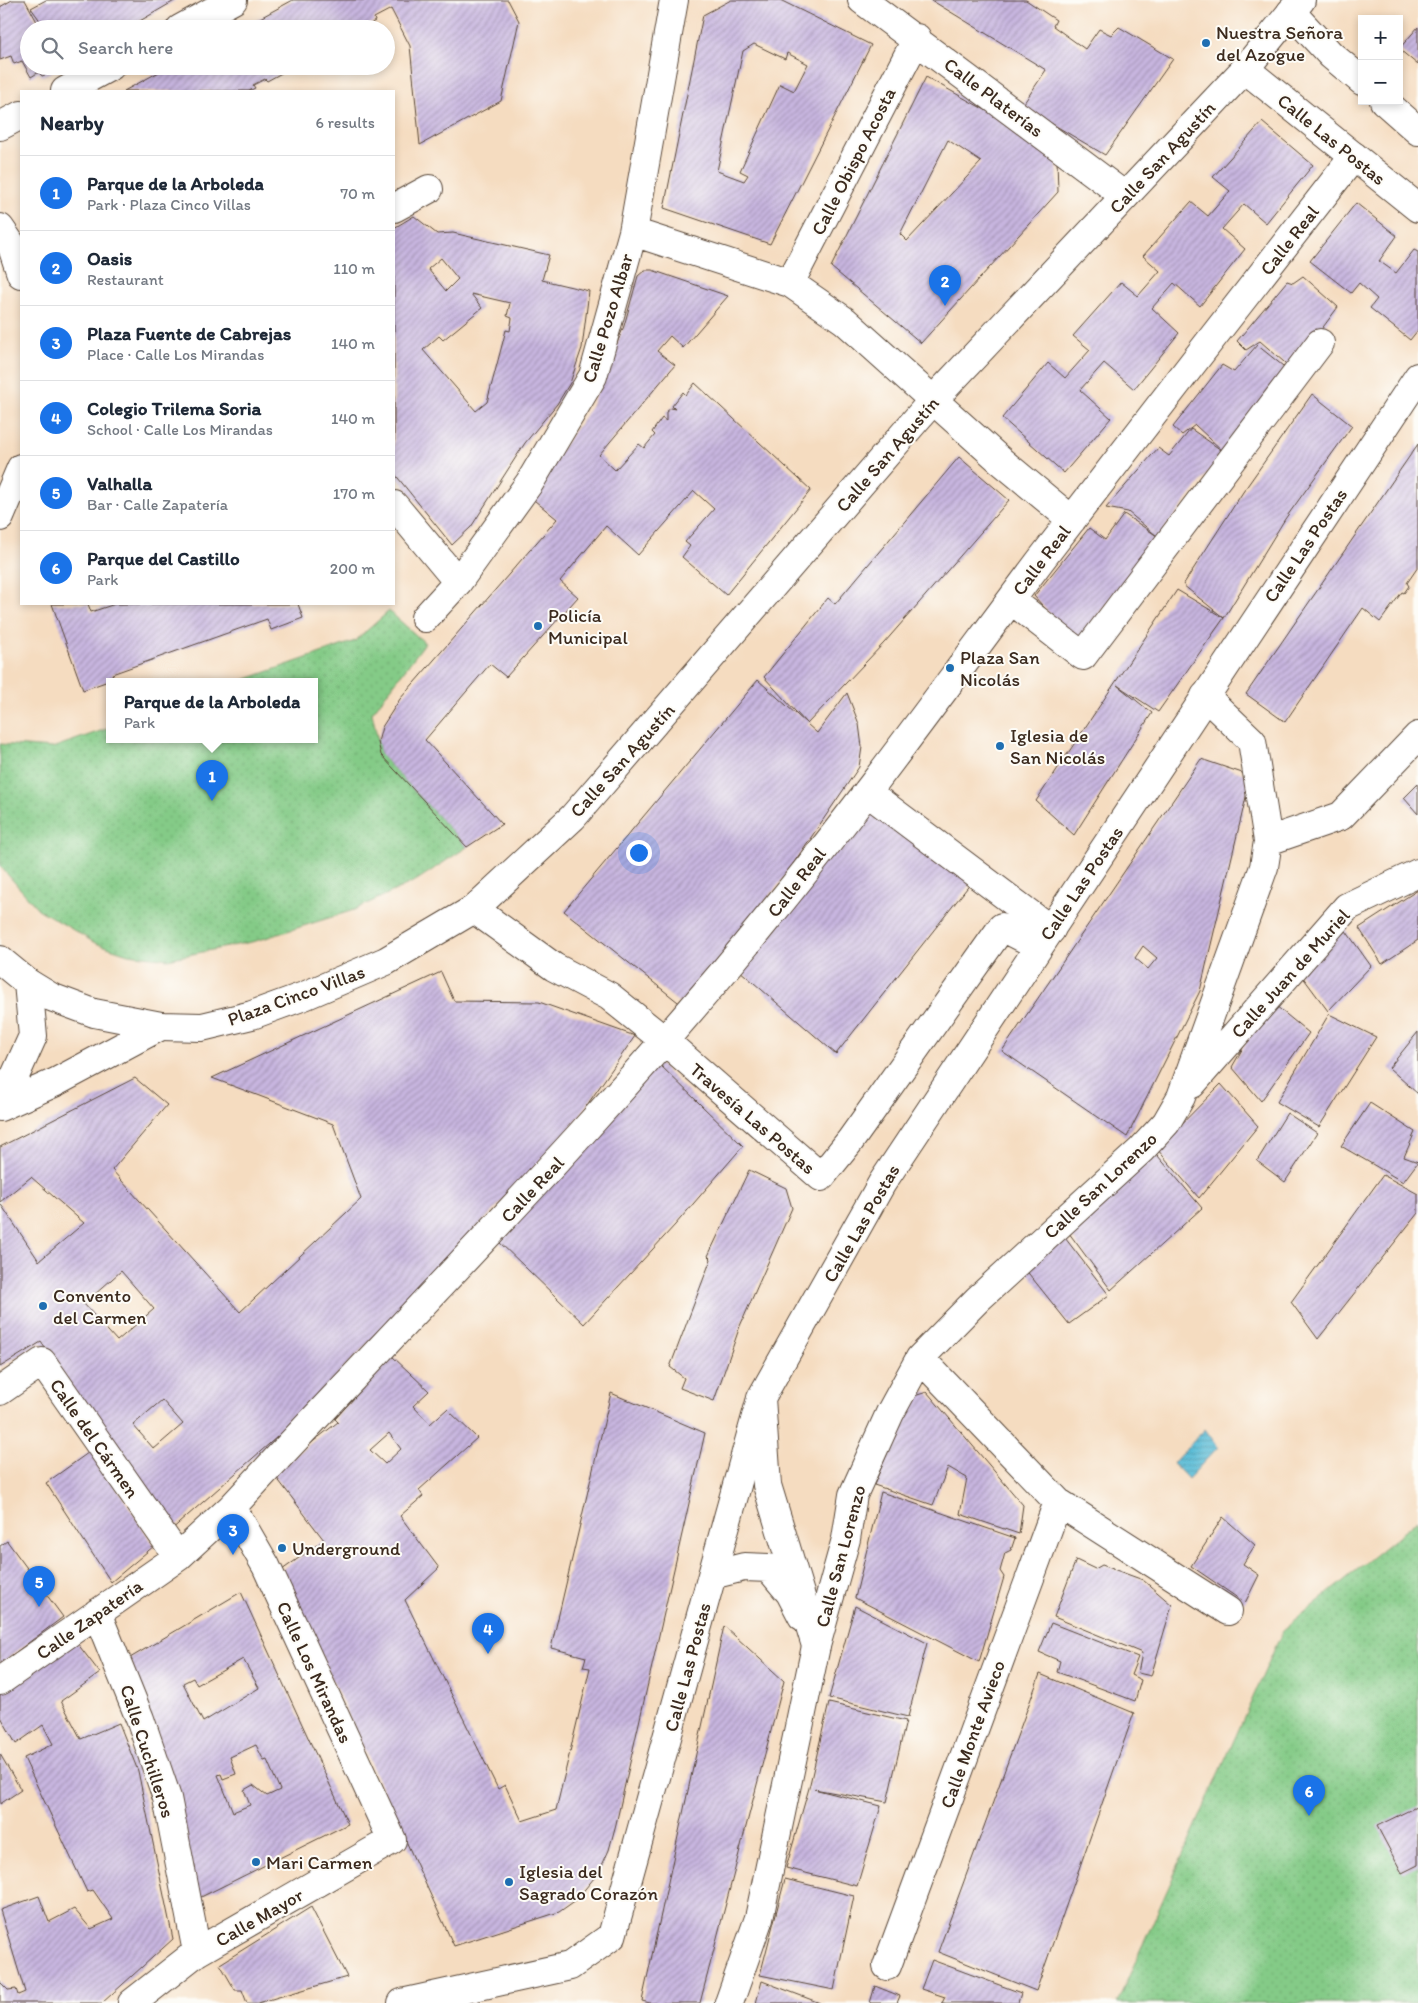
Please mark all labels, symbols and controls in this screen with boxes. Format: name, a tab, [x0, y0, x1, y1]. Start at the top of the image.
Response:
map controls	[1358, 15, 1403, 105]
button: +	[1358, 15, 1403, 60]
search box	[20, 20, 395, 75]
place label: Nuestra Señora del Azogue	[1216, 21, 1343, 66]
icon: search	[38, 34, 66, 62]
text: Search here	[78, 36, 173, 59]
marker: Nuestra Señora del Azogue	[1200, 37, 1212, 49]
street label: Calle Platerías	[940, 53, 1048, 142]
button: −	[1358, 60, 1403, 105]
street label: Calle Obispo Acosta	[806, 83, 901, 239]
street label: Calle Las Postas	[1273, 89, 1391, 190]
street label: Calle San Agustín	[1104, 96, 1221, 218]
text: Nearby	[40, 110, 104, 135]
text: 6 results	[315, 113, 375, 132]
text: Parque de la Arboleda	[87, 172, 264, 195]
text: 1	[52, 184, 60, 203]
text: 70 m	[340, 184, 375, 203]
text: Park · Plaza Cinco Villas	[87, 195, 251, 214]
street label: Calle Real	[1255, 200, 1324, 280]
text: Oasis	[87, 247, 132, 270]
street label: Calle Pozo Albar	[577, 250, 638, 385]
text: 2	[52, 259, 60, 278]
text: 110 m	[333, 259, 375, 278]
pin: 2	[929, 265, 961, 306]
text: Restaurant	[87, 270, 164, 289]
text: Plaza Fuente de Cabrejas	[87, 322, 291, 345]
text: 3	[52, 334, 60, 353]
text: 140 m	[331, 334, 375, 353]
text: Place · Calle Los Mirandas	[87, 345, 264, 364]
street label: Calle San Agustín	[831, 392, 944, 517]
text: Colegio Trilema Soria	[87, 397, 262, 420]
text: 4	[51, 409, 61, 428]
text: 140 m	[331, 409, 375, 428]
text: School · Calle Los Mirandas	[87, 420, 273, 439]
text: Valhalla	[87, 472, 152, 495]
text: 5	[52, 484, 60, 503]
text: 170 m	[333, 484, 375, 503]
street label: Calle Las Postas	[1259, 484, 1352, 607]
text: Bar · Calle Zapatería	[87, 495, 228, 514]
street label: Calle Real	[1007, 520, 1076, 600]
text: Parque del Castillo	[87, 547, 240, 570]
text: 6	[52, 559, 60, 578]
text: 200 m	[330, 559, 375, 578]
text: Park	[87, 570, 118, 589]
place label: Policía Municipal	[548, 604, 628, 649]
marker: Policía Municipal	[532, 620, 544, 632]
place label: Plaza San Nicolás	[960, 646, 1040, 691]
marker: Plaza San Nicolás	[944, 662, 956, 674]
popup	[106, 678, 318, 743]
text: Parque de la Arboleda	[124, 690, 300, 713]
street label: Calle San Agustín	[565, 698, 680, 822]
text: Park	[124, 713, 155, 732]
place label: Iglesia de San Nicolás	[1010, 724, 1105, 769]
marker: Iglesia de San Nicolás	[994, 740, 1006, 752]
pin: 1	[196, 760, 228, 801]
street label: Calle Las Postas	[1035, 822, 1128, 945]
your location	[626, 840, 652, 866]
street label: Calle Real	[762, 842, 831, 922]
street label: Calle Juan de Muriel	[1226, 903, 1355, 1043]
street label: Plaza Cinco Villas	[224, 960, 368, 1031]
street label: Travesía Las Postas	[685, 1058, 820, 1179]
street label: Calle San Lorenzo	[1039, 1127, 1162, 1244]
street label: Calle Real	[496, 1151, 569, 1227]
street label: Calle Las Postas	[818, 1160, 905, 1286]
place label: Convento del Carmen	[53, 1284, 146, 1329]
marker: Convento del Carmen	[37, 1300, 49, 1312]
street label: Calle del Cármen	[45, 1374, 144, 1503]
street label: Calle San Lorenzo	[810, 1483, 871, 1630]
pin: 3	[217, 1514, 249, 1555]
place label: Underground	[292, 1537, 401, 1560]
marker: Underground	[276, 1542, 288, 1554]
pin: 5	[23, 1566, 55, 1607]
street label: Calle Zapatería	[32, 1574, 147, 1665]
street label: Calle Los Mirandas	[272, 1598, 357, 1747]
street label: Calle Las Postas	[659, 1600, 716, 1734]
pin: 4	[472, 1613, 504, 1654]
street label: Calle Monte Avieco	[935, 1657, 1010, 1811]
street label: Calle Cuchilleros	[115, 1682, 180, 1821]
pin: 6	[1293, 1775, 1325, 1816]
place label: Mari Carmen	[266, 1851, 373, 1874]
marker: Mari Carmen	[250, 1856, 262, 1868]
place label: Iglesia del Sagrado Corazón	[519, 1860, 658, 1905]
marker: Iglesia del Sagrado Corazón	[503, 1876, 515, 1888]
street label: Calle Mayor	[211, 1883, 308, 1952]

